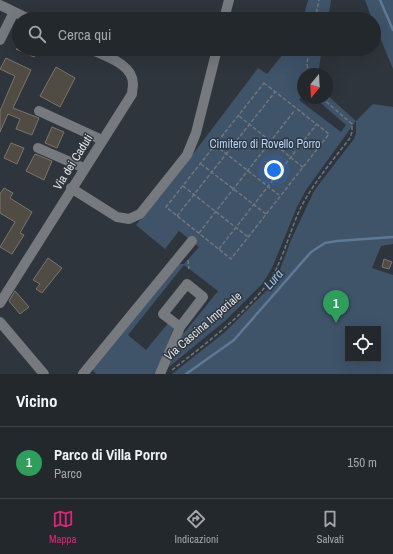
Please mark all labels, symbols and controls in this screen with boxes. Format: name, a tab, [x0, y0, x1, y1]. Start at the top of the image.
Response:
search box	[12, 12, 381, 56]
icon: search	[26, 23, 48, 45]
text: Cerca qui	[58, 24, 111, 45]
north arrow	[297, 68, 333, 104]
street label: Via dei Caduti	[50, 131, 96, 193]
park label: Cimitero di Rovello Porro	[209, 136, 321, 152]
your location	[264, 160, 284, 180]
water label: Lura	[260, 266, 287, 293]
street label: Via Cascina Imperiale	[161, 288, 245, 364]
pin: 1	[323, 290, 349, 323]
map controls	[345, 326, 381, 362]
button: locate	[345, 326, 381, 362]
text: Vicino	[16, 389, 58, 412]
text: Parco di Villa Porro	[54, 444, 167, 465]
text: 1	[26, 454, 32, 471]
text: 150 m	[347, 454, 377, 471]
text: Parco	[54, 465, 82, 482]
tab: Mappa	[49, 508, 77, 546]
tab: Indicazioni	[174, 508, 219, 546]
tab: Salvati	[316, 508, 344, 546]

